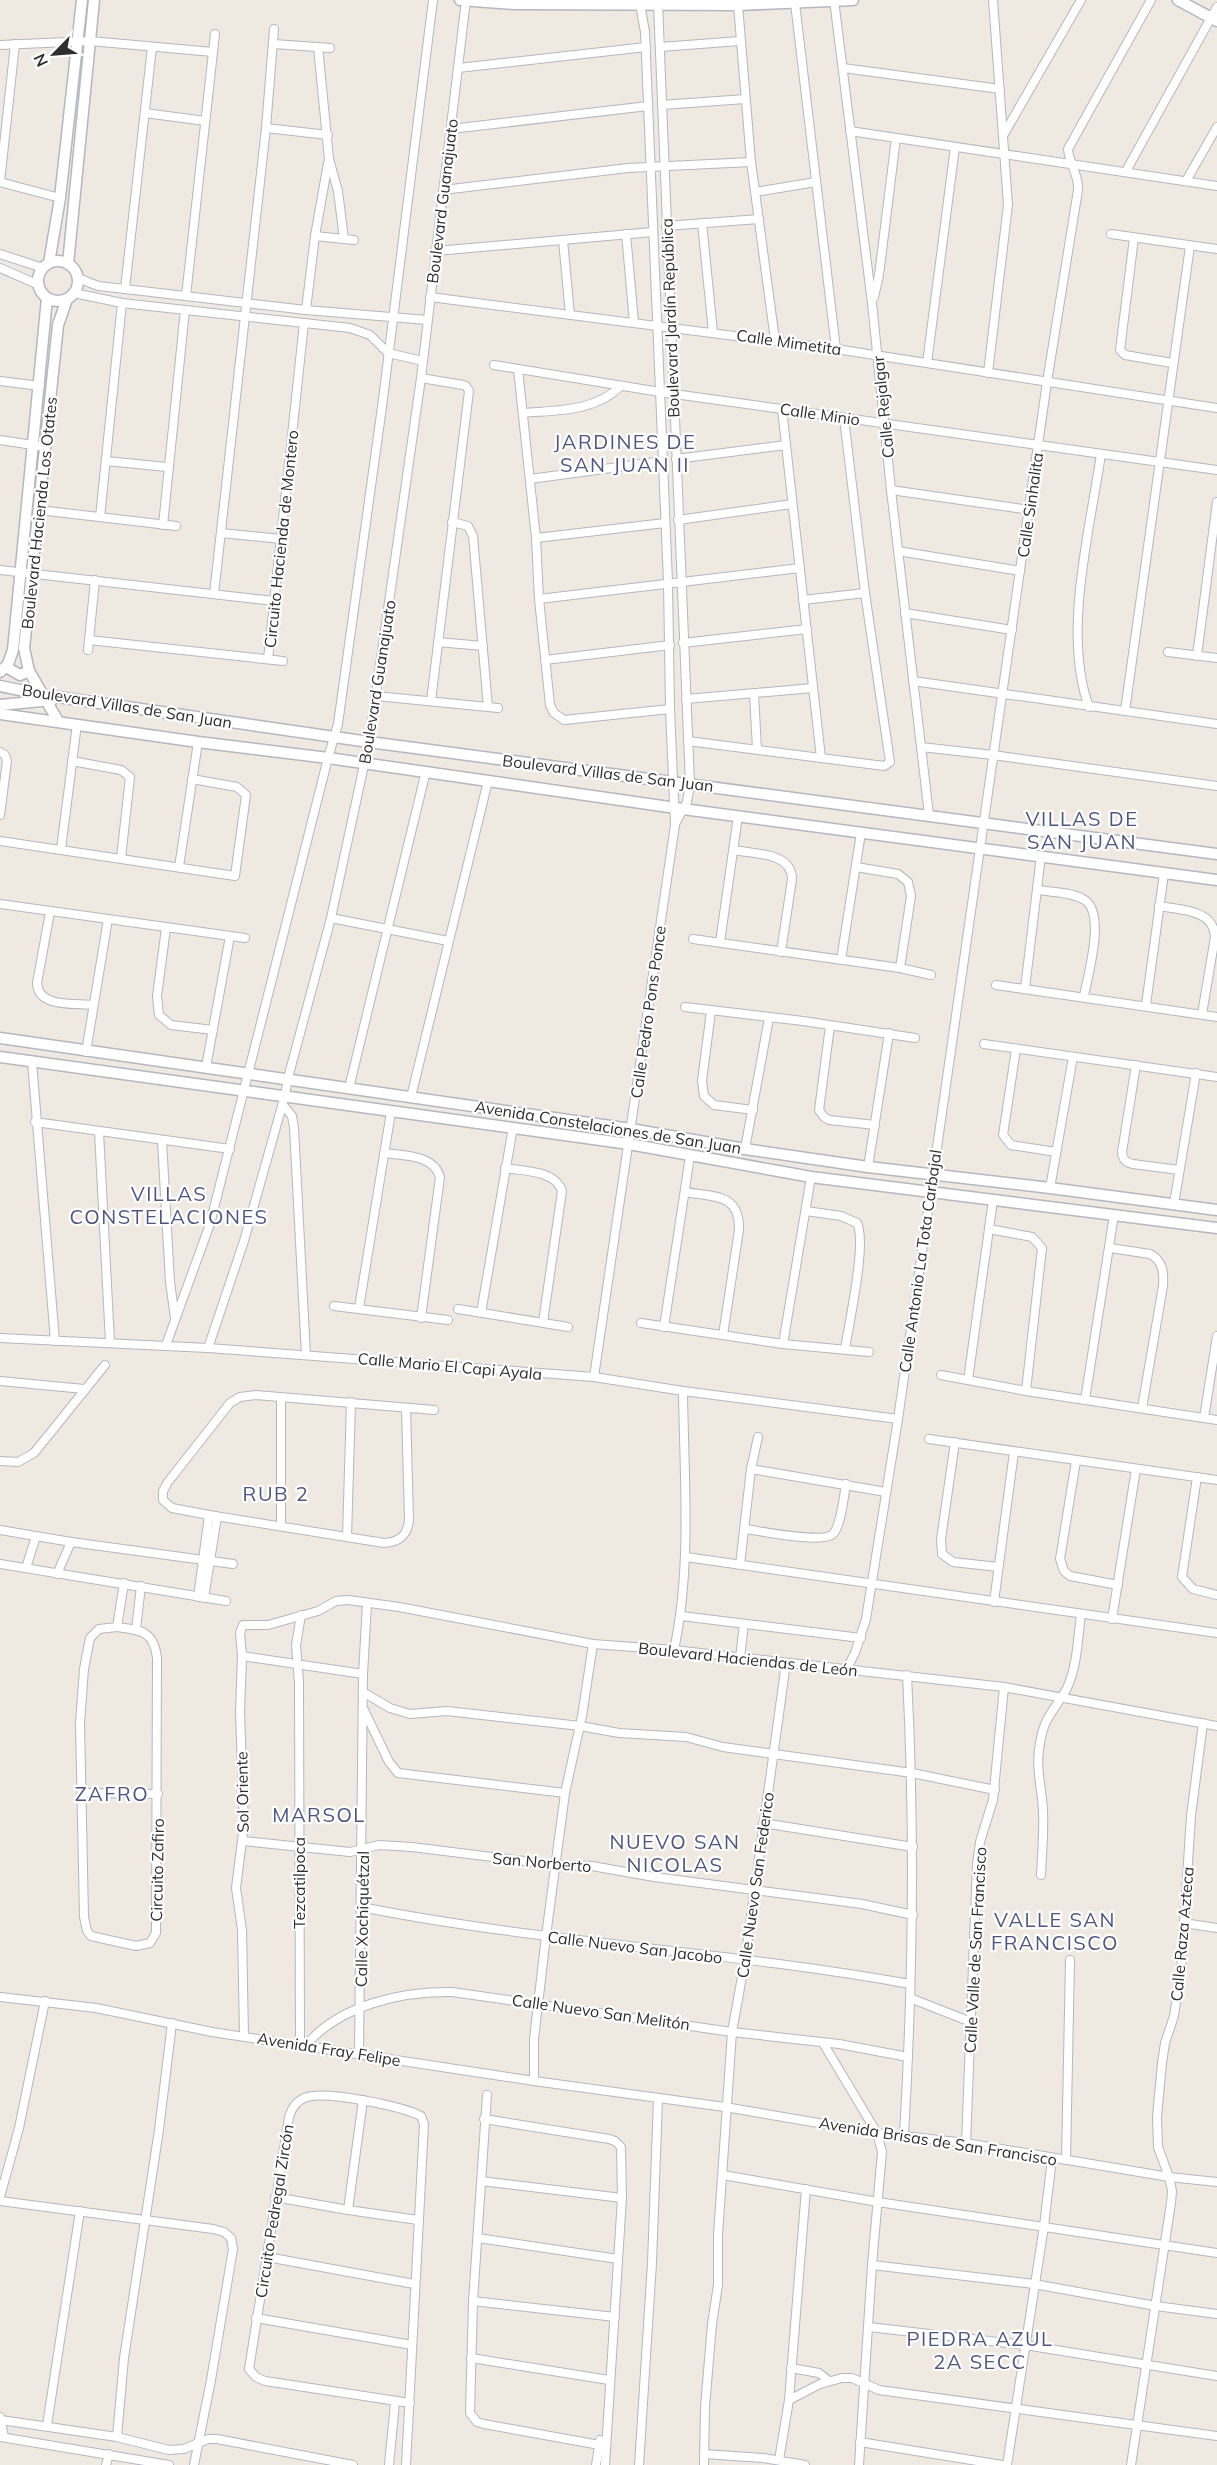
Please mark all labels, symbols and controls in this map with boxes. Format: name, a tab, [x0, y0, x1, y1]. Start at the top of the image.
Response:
north arrow	[24, 24, 84, 84]
text: N	[29, 51, 52, 70]
street label: Boulevard Guanajuato	[422, 117, 462, 285]
street label: Boulevard Jardín República	[657, 218, 683, 418]
street label: Calle Mimetita	[735, 325, 843, 359]
street label: Calle Rejalgar	[868, 355, 898, 459]
street label: Boulevard Hacienda Los Otates	[17, 396, 61, 630]
street label: Calle Minio	[779, 398, 861, 430]
street label: Circuito Hacienda de Montero	[260, 429, 302, 649]
district label: JARDINES DE SAN JUAN II	[554, 429, 696, 477]
street label: Calle Sinhalita	[1013, 451, 1047, 559]
street label: Boulevard Guanajuato	[354, 599, 400, 765]
street label: Boulevard Villas de San Juan	[21, 680, 233, 732]
street label: Boulevard Villas de San Juan	[501, 750, 715, 796]
district label: VILLAS DE SAN JUAN	[1026, 806, 1139, 854]
street label: Calle Pedro Pons Ponce	[626, 925, 670, 1099]
street label: Avenida Constelaciones de San Juan	[473, 1096, 743, 1158]
street label: Calle Antonio La Tota Carbajal	[894, 1148, 946, 1374]
district label: VILLAS CONSTELACIONES	[70, 1181, 268, 1229]
street label: Calle Mario El Capi Ayala	[357, 1348, 543, 1384]
district label: RUB 2	[243, 1481, 309, 1506]
street label: Boulevard Haciendas de León	[637, 1638, 859, 1680]
street label: Sol Oriente	[231, 1751, 253, 1833]
district label: ZAFRO	[75, 1781, 149, 1806]
street label: Calle Nuevo San Federico	[732, 1791, 778, 1979]
district label: MARSOL	[272, 1802, 366, 1827]
street label: Circuito Zafiro	[146, 1818, 168, 1922]
district label: NUEVO SAN NICOLAS	[609, 1829, 741, 1877]
street label: Tezcatilpoca	[289, 1837, 309, 1929]
street label: Calle Valle de San Francisco	[960, 1846, 990, 2054]
street label: San Norberto	[492, 1848, 592, 1876]
street label: Calle Xochiquétzal	[351, 1851, 373, 1987]
street label: Calle Raza Azteca	[1166, 1866, 1198, 2002]
district label: VALLE SAN FRANCISCO	[991, 1907, 1119, 1955]
street label: Calle Nuevo San Jacobo	[546, 1926, 724, 1968]
street label: Calle Nuevo San Melitón	[511, 1990, 691, 2034]
street label: Avenida Fray Felipe	[256, 2028, 402, 2070]
street label: Avenida Brisas de San Francisco	[818, 2112, 1058, 2170]
street label: Circuito Pedregal Zircón	[250, 2123, 298, 2299]
district label: PIEDRA AZUL 2A SECC	[907, 2326, 1053, 2374]

